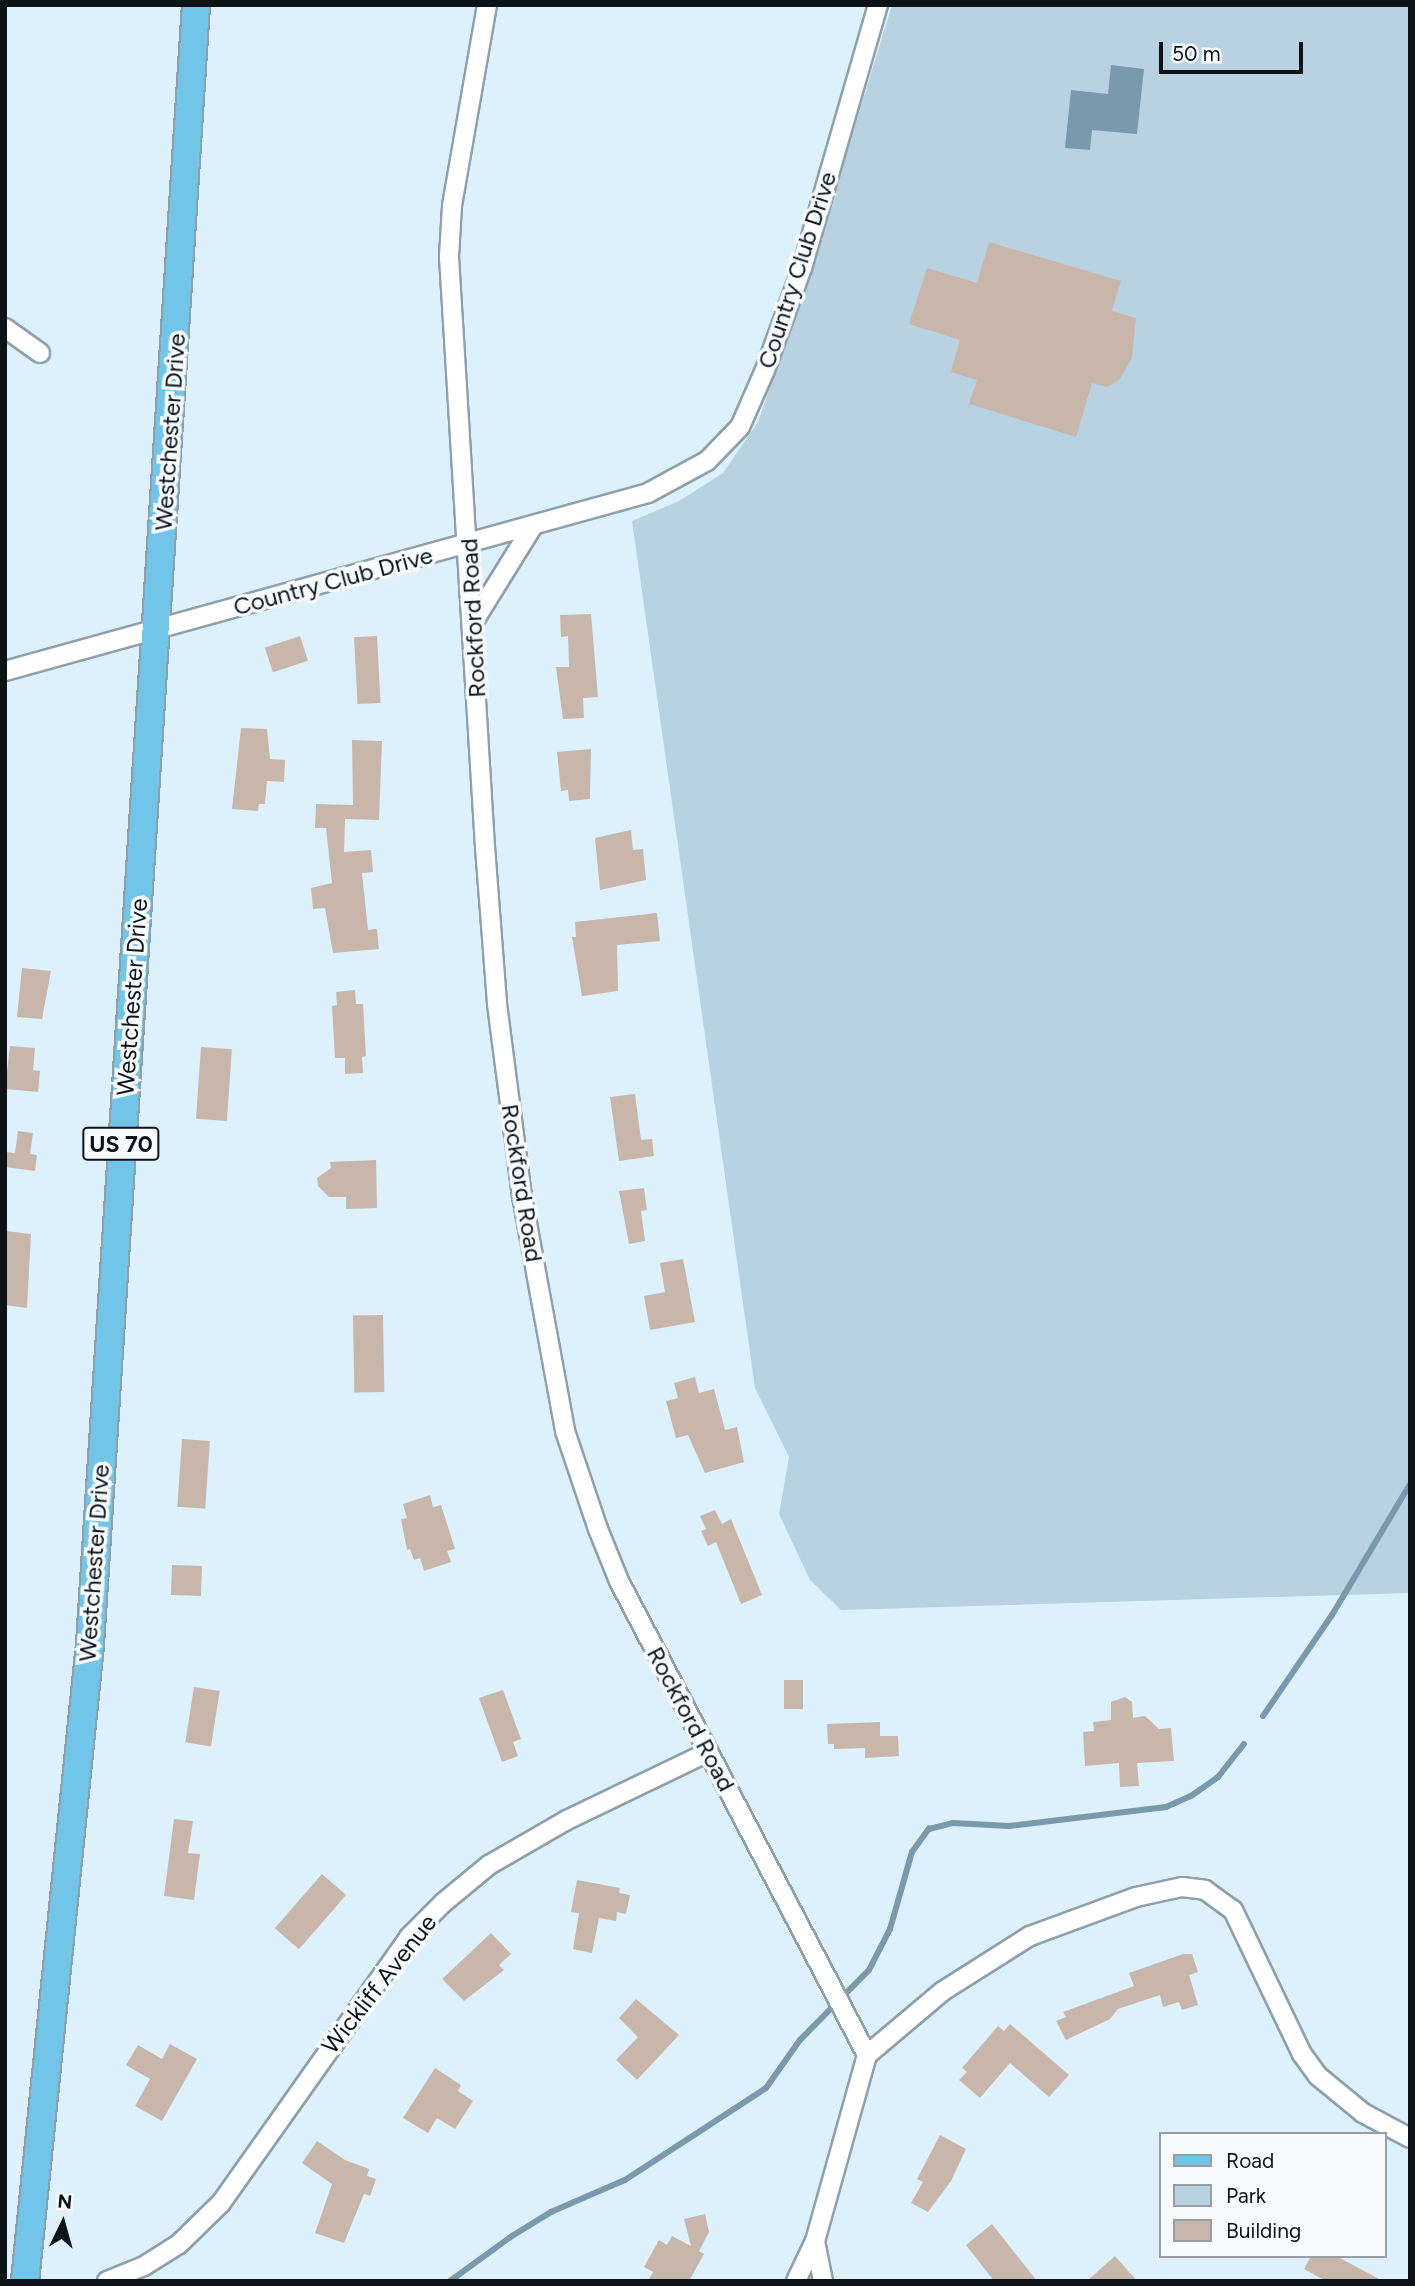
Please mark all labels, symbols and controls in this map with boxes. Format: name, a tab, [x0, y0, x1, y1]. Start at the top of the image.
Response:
scale bar	[1163, 28, 1306, 72]
text: 50 m	[1172, 41, 1221, 66]
street label: Country Club Drive	[752, 168, 842, 372]
street label: Westchester Drive	[149, 332, 191, 532]
street label: Rockford Road	[454, 538, 492, 698]
street label: Country Club Drive	[230, 541, 436, 621]
street label: Westchester Drive	[111, 897, 153, 1097]
street label: Rockford Road	[495, 1102, 549, 1264]
road number: US 70	[81, 1124, 161, 1163]
street label: Westchester Drive	[73, 1463, 115, 1663]
street label: Rockford Road	[641, 1642, 741, 1796]
street label: Wickliff Avenue	[316, 1909, 442, 2059]
legend	[1160, 2132, 1387, 2258]
text: Road	[1226, 2148, 1274, 2173]
text: Park	[1226, 2183, 1266, 2208]
north arrow	[28, 2188, 98, 2258]
text: N	[57, 2189, 73, 2214]
text: Building	[1226, 2218, 1301, 2243]

